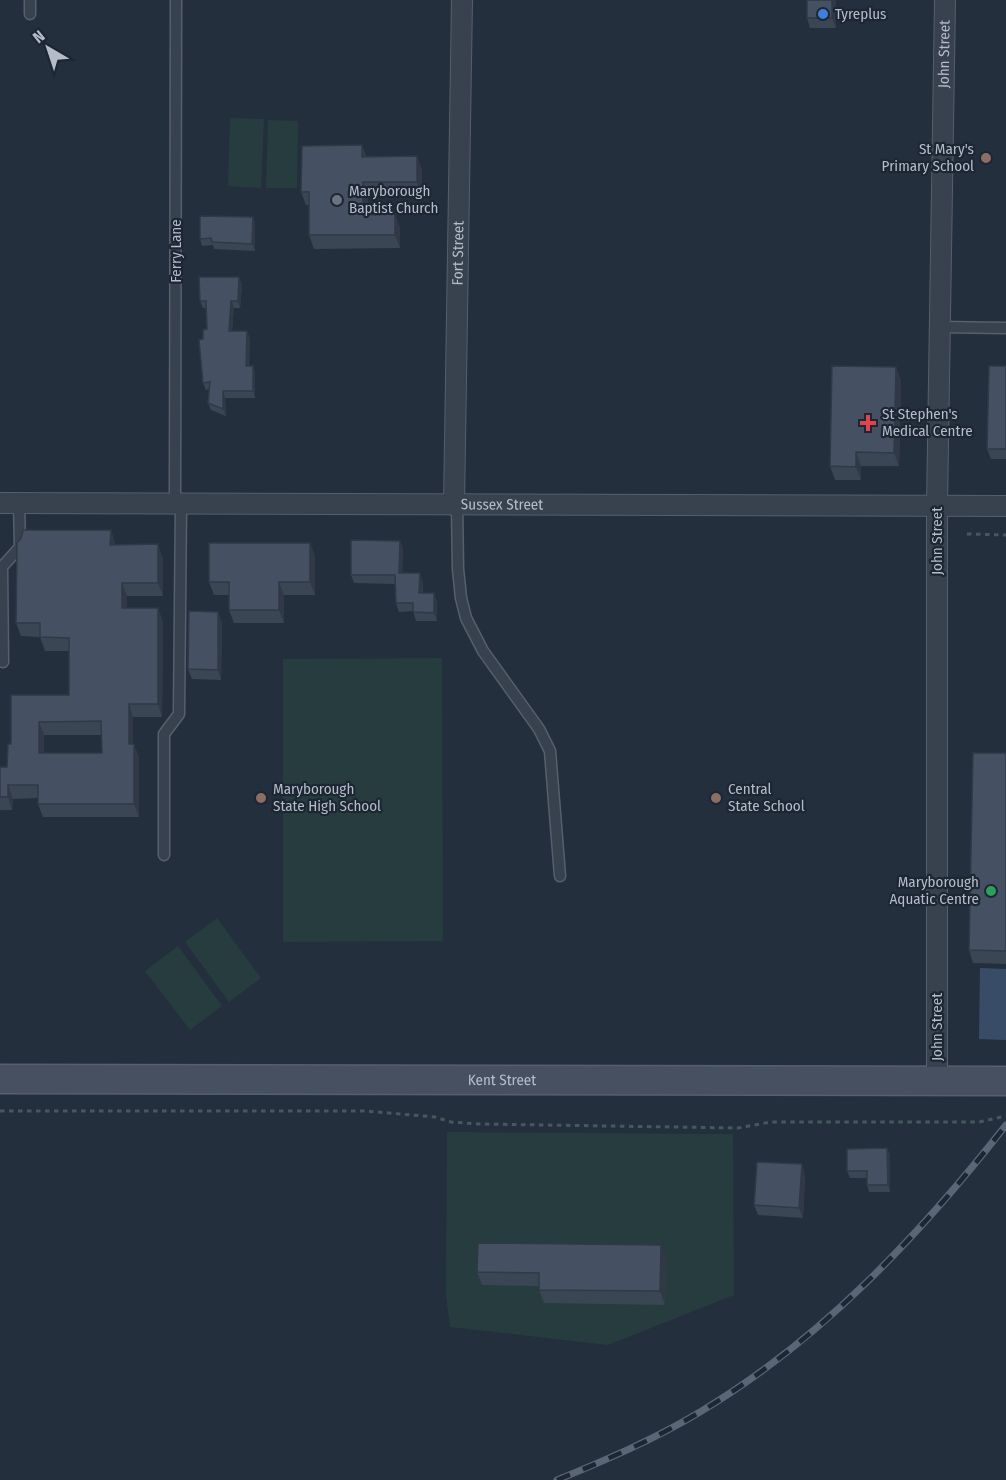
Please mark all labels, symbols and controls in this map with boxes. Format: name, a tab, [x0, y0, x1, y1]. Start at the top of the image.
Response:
place label: Tyreplus	[835, 5, 886, 23]
marker: Tyreplus	[816, 7, 830, 21]
north arrow	[18, 18, 78, 78]
street label: John Street	[935, 20, 954, 88]
text: N	[29, 26, 49, 47]
place label: St Mary's Primary School	[882, 140, 974, 175]
marker: St Mary's Primary School	[979, 151, 993, 165]
place label: Maryborough Baptist Church	[349, 182, 438, 217]
marker: Maryborough Baptist Church	[330, 193, 344, 207]
street label: Ferry Lane	[167, 219, 185, 283]
street label: Fort Street	[448, 221, 468, 285]
place label: St Stephen's Medical Centre	[882, 405, 973, 440]
marker: St Stephen's Medical Centre	[859, 414, 877, 432]
street label: Sussex Street	[461, 495, 543, 514]
street label: John Street	[928, 507, 946, 575]
place label: Maryborough State High School	[273, 780, 381, 815]
place label: Central State School	[728, 780, 805, 815]
marker: Maryborough State High School	[254, 791, 268, 805]
marker: Central State School	[709, 791, 723, 805]
place label: Maryborough Aquatic Centre	[889, 873, 979, 908]
marker: Maryborough Aquatic Centre	[984, 884, 998, 898]
street label: John Street	[928, 993, 946, 1061]
street label: Kent Street	[468, 1071, 536, 1089]

